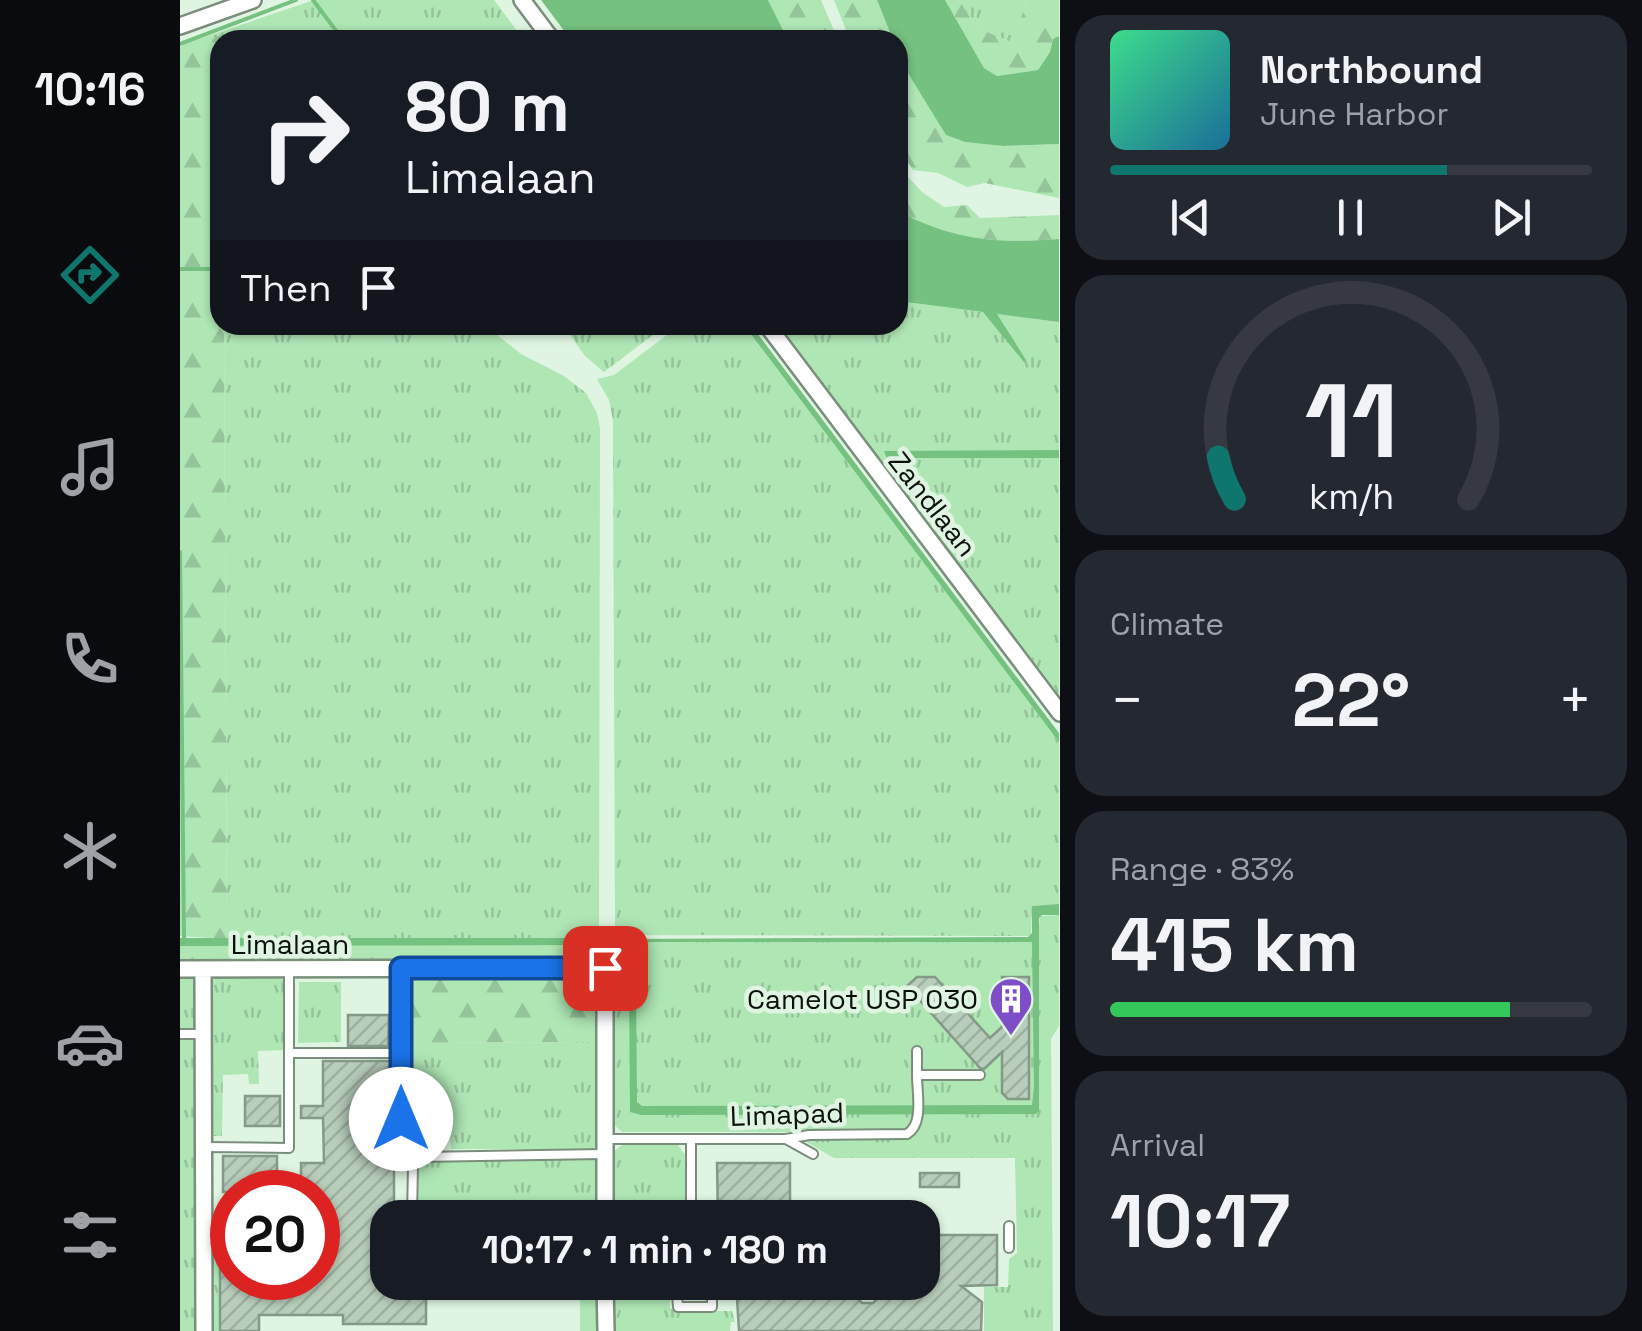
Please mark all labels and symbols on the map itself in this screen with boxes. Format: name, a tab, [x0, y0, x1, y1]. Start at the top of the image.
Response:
street label: Zandlaan	[881, 444, 985, 564]
street label: Limalaan	[231, 926, 349, 962]
pin	[563, 926, 648, 1011]
building icon: Camelot USP 030	[988, 976, 1034, 1037]
place label: Camelot USP 030	[747, 981, 978, 1017]
position arrow	[349, 1067, 453, 1171]
street label: Limapad	[729, 1094, 845, 1134]
speed limit sign: 20	[210, 1170, 340, 1300]

